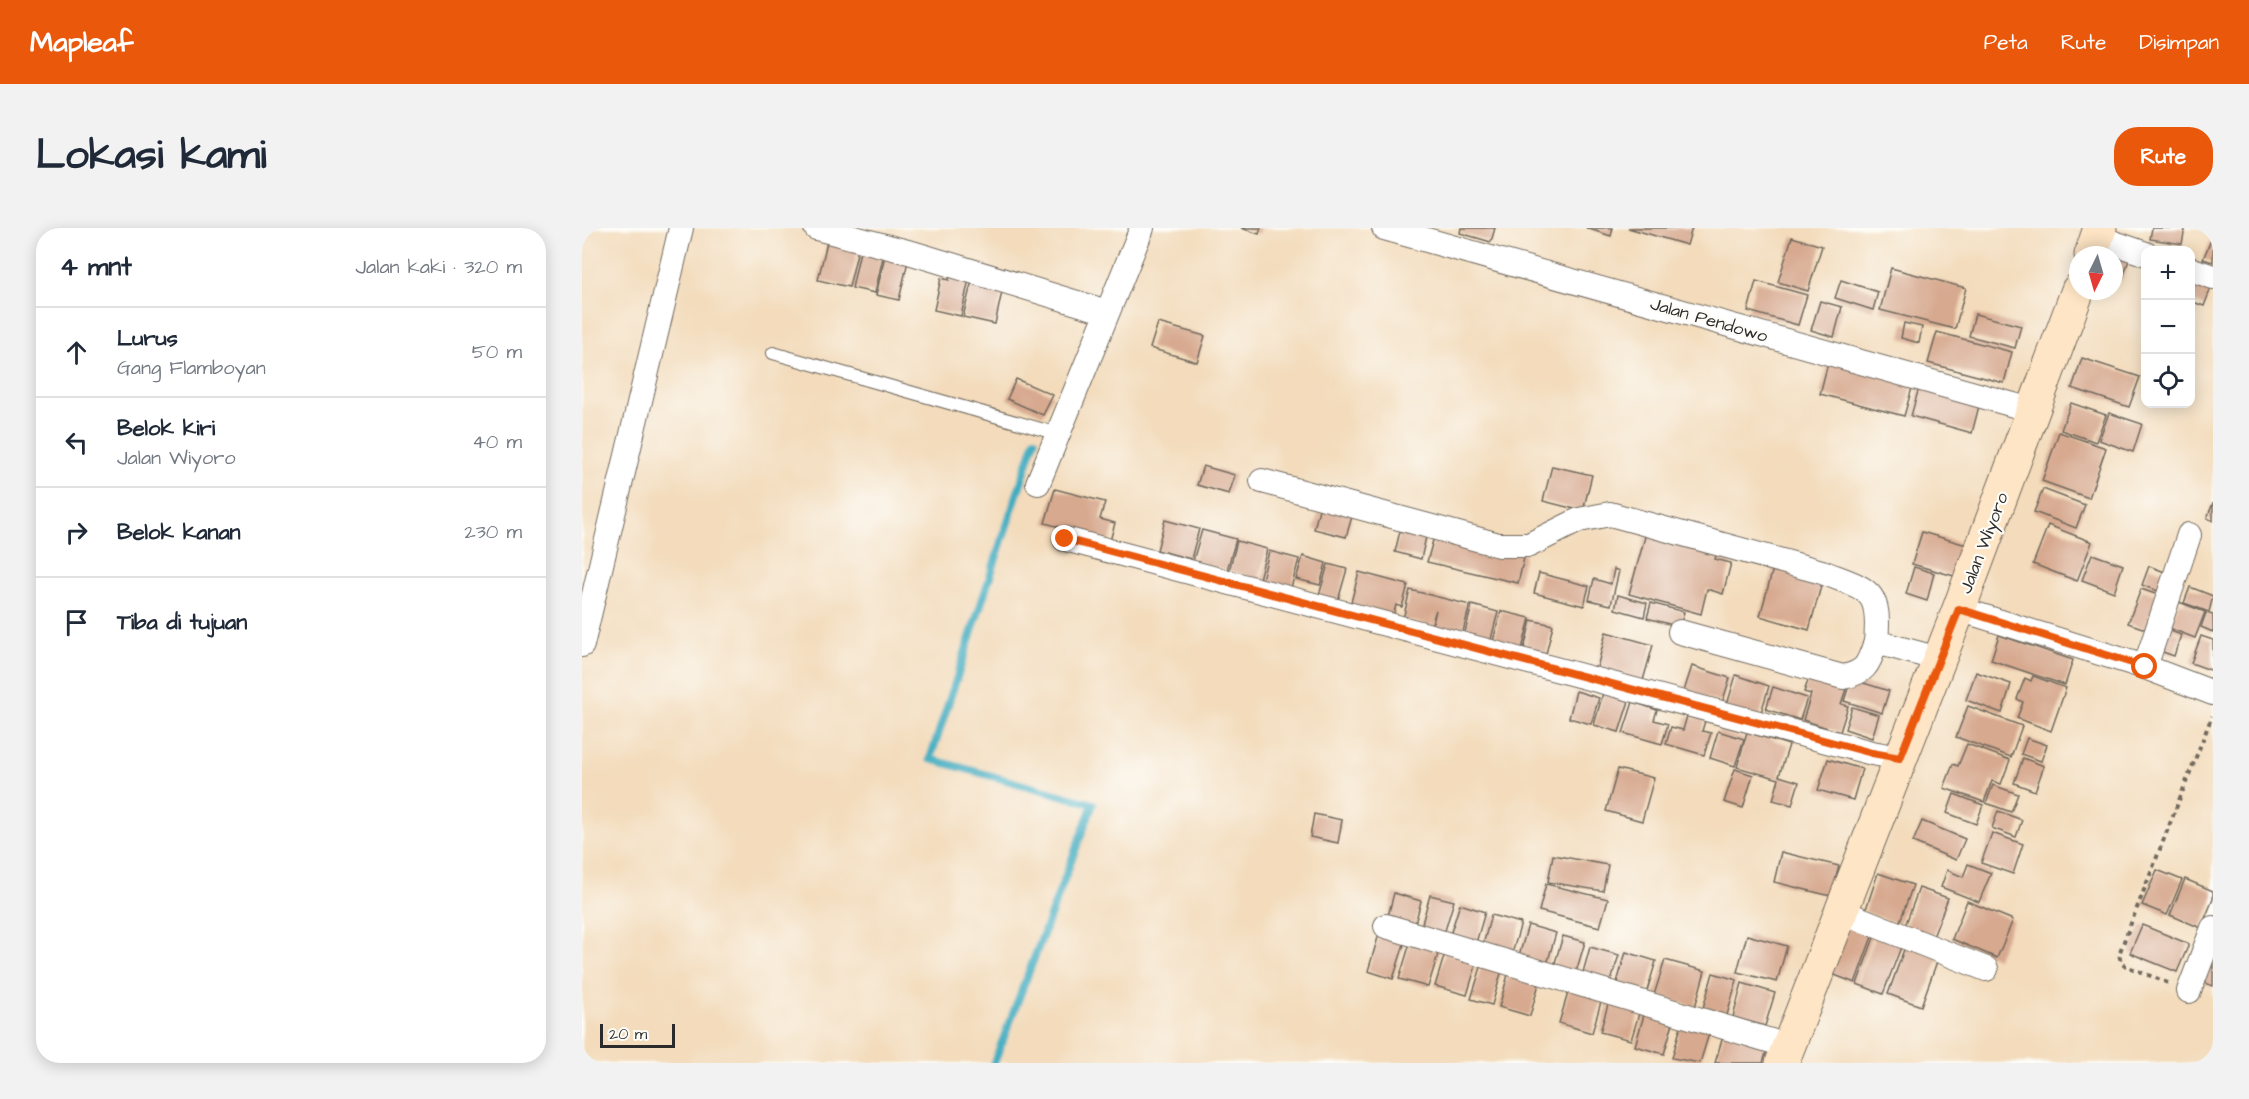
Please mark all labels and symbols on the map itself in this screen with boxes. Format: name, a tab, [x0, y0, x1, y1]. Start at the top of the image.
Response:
north arrow	[2069, 246, 2123, 300]
street label: Jalan Pendowo	[1647, 291, 1771, 349]
street label: Jalan Wiyoro	[1953, 489, 2016, 598]
route end	[1051, 525, 1077, 551]
route start	[2131, 653, 2157, 679]
scale bar	[600, 1021, 675, 1048]

